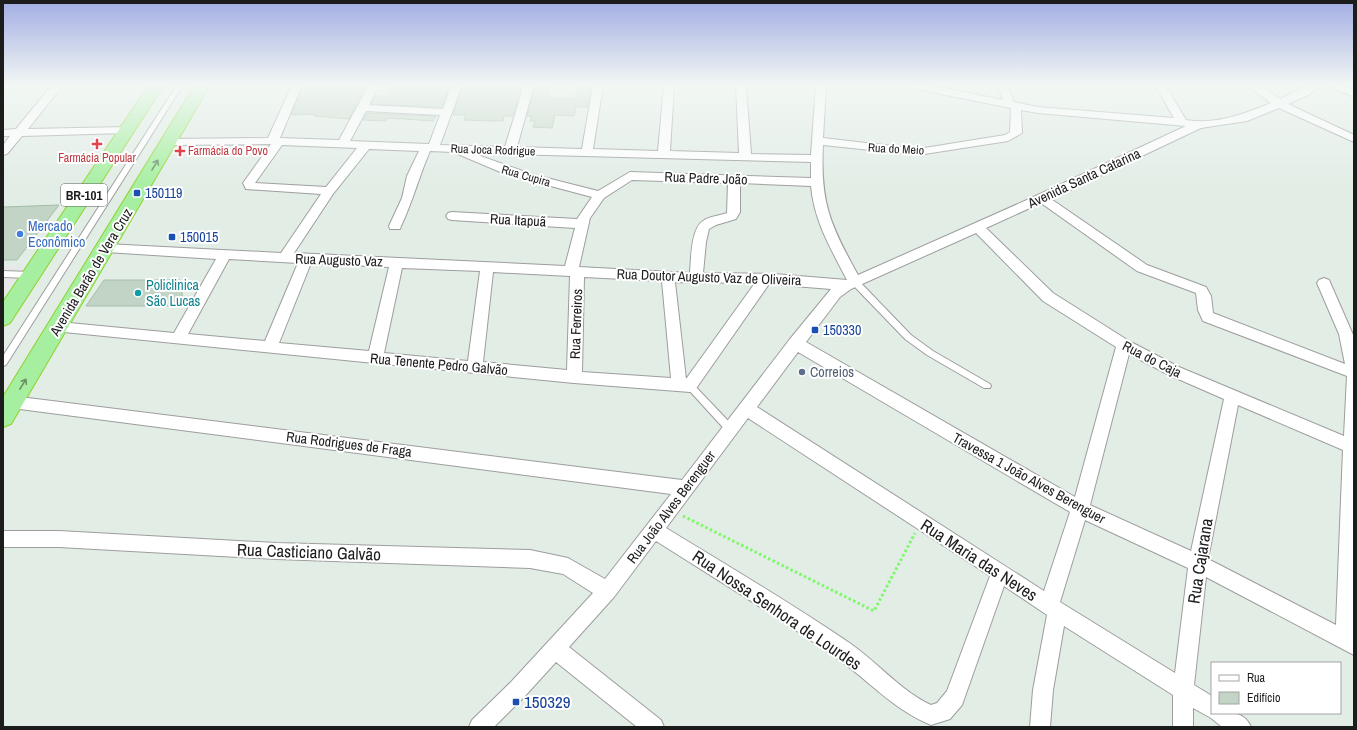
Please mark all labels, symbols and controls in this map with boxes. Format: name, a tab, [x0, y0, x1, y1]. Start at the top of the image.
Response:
marker: Farmácia Popular	[92, 139, 102, 149]
street label: Rua do Meio	[867, 140, 925, 158]
street label: Rua Joca Rodrigue	[450, 141, 536, 159]
place label: Farmácia do Povo	[188, 143, 268, 159]
street label: Avenida Santa Catarina	[1024, 144, 1144, 212]
marker: Farmácia do Povo	[175, 146, 185, 156]
place label: Farmácia Popular	[58, 150, 137, 166]
one-way arrow	[152, 159, 160, 171]
street label: Rua Cupira	[500, 161, 553, 191]
street label: Rua Padre João	[664, 168, 748, 188]
road number: BR-101	[61, 184, 107, 206]
place label: 150119	[145, 184, 182, 202]
marker: 150119	[132, 188, 142, 198]
street label: Avenida Barão de Vera Cruz	[45, 205, 136, 340]
street label: Rua Itapuã	[489, 210, 547, 230]
place label: Mercado Econômico	[28, 217, 85, 251]
place label: 150015	[180, 228, 218, 246]
marker: Mercado Econômico	[15, 229, 25, 239]
marker: 150015	[167, 232, 177, 242]
street label: Rua Augusto Vaz	[295, 249, 383, 271]
street label: Rua Doutor Augusto Vaz de Oliveira	[616, 265, 802, 289]
place label: Policlinica São Lucas	[146, 276, 201, 310]
marker: Policlinica São Lucas	[133, 288, 143, 298]
street label: Rua Ferreiros	[566, 288, 586, 359]
place label: 150330	[823, 321, 861, 339]
marker: 150330	[810, 325, 820, 335]
street label: Rua do Caja	[1119, 336, 1185, 382]
street label: Rua Tenente Pedro Galvão	[369, 349, 509, 379]
place label: Correios	[810, 363, 854, 381]
marker: Correios	[797, 367, 807, 377]
one-way arrow	[20, 378, 28, 390]
street label: Rua Rodrigues de Fraga	[285, 427, 413, 461]
street label: Travessa 1 João Alves Berenguer	[949, 428, 1109, 528]
street label: Rua João Alves Berenguer	[623, 447, 719, 567]
street label: Rua Maria das Neves	[916, 513, 1042, 606]
street label: Rua Cajarana	[1181, 516, 1218, 605]
street label: Rua Casticiano Galvão	[237, 537, 382, 566]
street label: Rua Nossa Senhora de Lourdes	[688, 544, 866, 675]
legend	[1211, 662, 1341, 714]
text: Rua	[1247, 670, 1266, 686]
place label: 150329	[524, 690, 571, 713]
text: Edifício	[1247, 690, 1280, 706]
marker: 150329	[511, 697, 521, 707]

